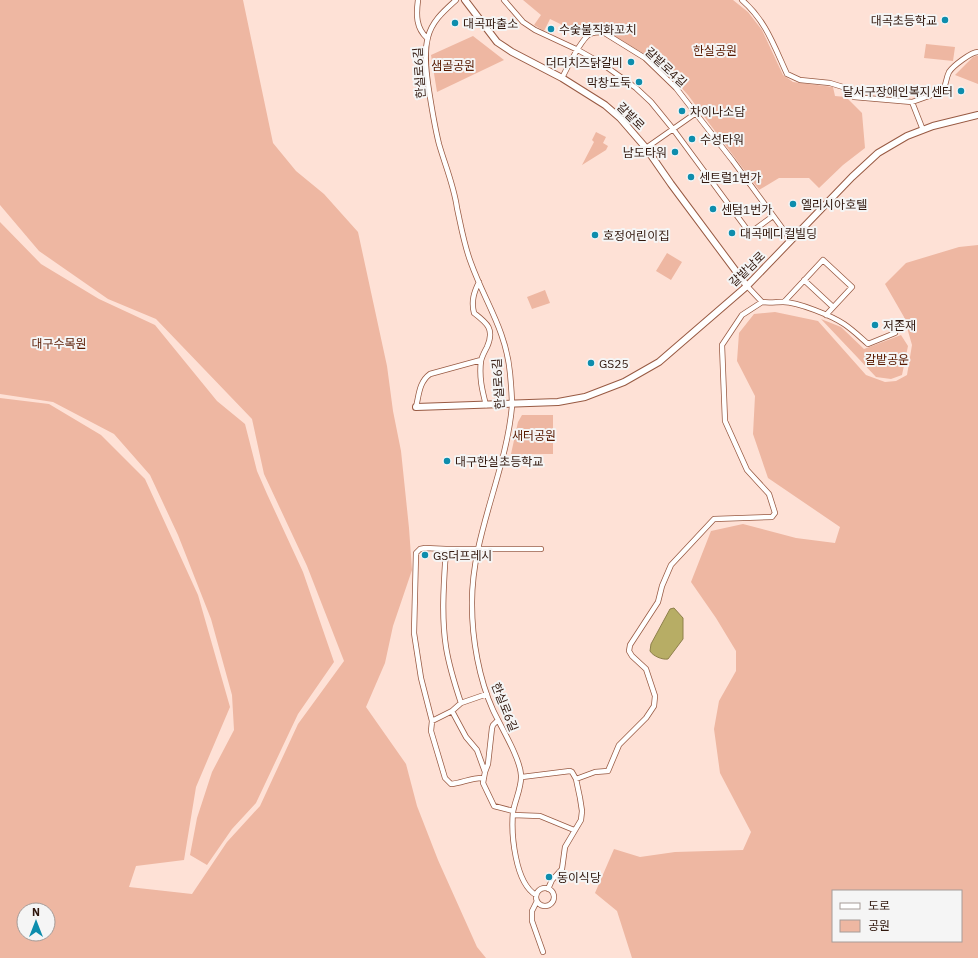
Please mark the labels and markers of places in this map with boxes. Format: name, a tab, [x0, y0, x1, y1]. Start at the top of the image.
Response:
place label: 대곡초등학교	[871, 13, 937, 28]
marker: 대곡초등학교	[940, 15, 950, 25]
place label: 대곡파출소	[463, 16, 518, 31]
marker: 대곡파출소	[450, 18, 460, 28]
place label: 수숯불직화꼬치	[559, 22, 636, 37]
marker: 수숯불직화꼬치	[546, 24, 556, 34]
place label: 더더치즈닭갈비	[546, 55, 623, 70]
marker: 더더치즈닭갈비	[626, 57, 636, 67]
place label: 막창도둑	[587, 75, 631, 90]
marker: 막창도둑	[634, 77, 644, 87]
place label: 달서구장애인복지센터	[843, 84, 953, 99]
marker: 달서구장애인복지센터	[956, 86, 966, 96]
place label: 차이나소담	[690, 104, 745, 119]
marker: 차이나소담	[677, 106, 687, 116]
place label: 수성타워	[700, 132, 744, 147]
marker: 수성타워	[687, 134, 697, 144]
place label: 남도타워	[623, 145, 667, 160]
marker: 남도타워	[670, 147, 680, 157]
place label: 센트럴1번가	[699, 170, 761, 185]
marker: 센트럴1번가	[686, 172, 696, 182]
place label: 엘리시아호텔	[801, 197, 867, 212]
marker: 엘리시아호텔	[788, 199, 798, 209]
place label: 센텀1번가	[721, 202, 772, 217]
marker: 센텀1번가	[708, 204, 718, 214]
place label: 대곡메디컬빌딩	[740, 226, 817, 241]
place label: 호정어린이집	[603, 228, 669, 243]
marker: 대곡메디컬빌딩	[727, 228, 737, 238]
marker: 호정어린이집	[590, 230, 600, 240]
place label: 저존재	[883, 318, 916, 333]
marker: 저존재	[870, 320, 880, 330]
place label: GS25	[599, 356, 629, 371]
marker: GS25	[586, 358, 596, 368]
place label: 대구한실초등학교	[455, 454, 543, 469]
marker: 대구한실초등학교	[442, 456, 452, 466]
place label: GS더프레시	[433, 548, 492, 563]
marker: GS더프레시	[420, 550, 430, 560]
place label: 동이식당	[557, 870, 601, 885]
marker: 동이식당	[544, 872, 554, 882]

